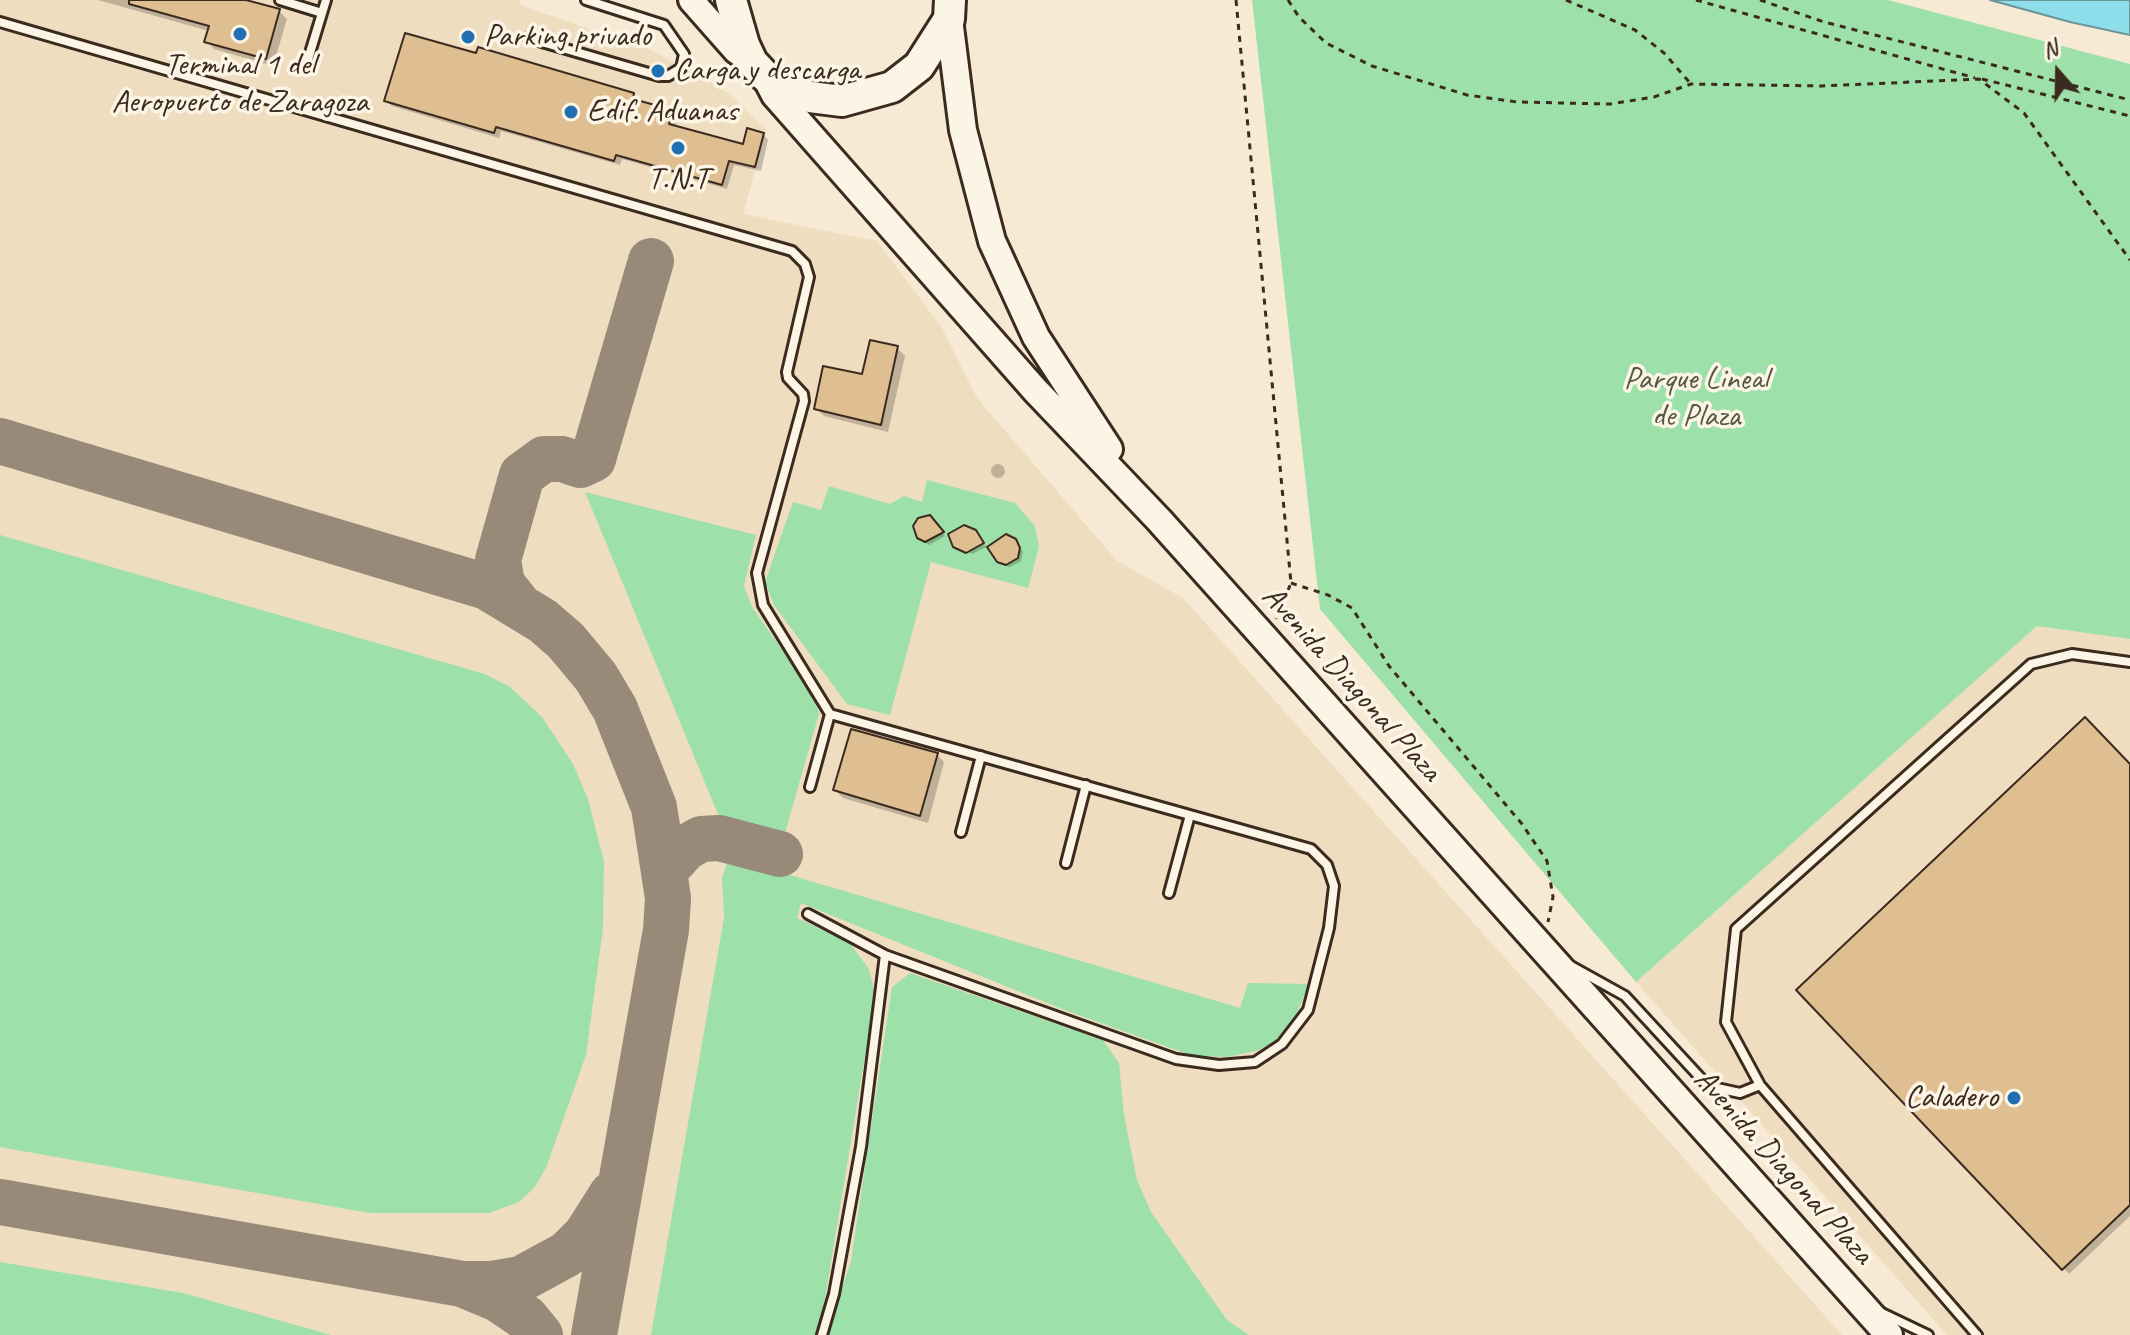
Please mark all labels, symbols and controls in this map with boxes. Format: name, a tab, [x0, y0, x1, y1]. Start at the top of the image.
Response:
place label: Parking privado	[484, 18, 651, 56]
marker: Terminal 1 del Aeropuerto de Zaragoza	[231, 25, 249, 43]
marker: Parking privado	[459, 28, 477, 46]
north arrow	[2018, 32, 2098, 112]
text: N	[2039, 34, 2061, 65]
place label: Terminal 1 del Aeropuerto de Zaragoza	[112, 47, 368, 122]
place label: Carga y descarga	[674, 52, 860, 90]
marker: Carga y descarga	[649, 62, 667, 80]
place label: Edif. Aduanas	[587, 93, 737, 131]
marker: Edif. Aduanas	[562, 103, 580, 121]
marker: T.N.T	[669, 139, 687, 157]
place label: T.N.T	[647, 161, 709, 199]
park label: Parque Lineal de Plaza	[1624, 361, 1768, 436]
street label: Avenida Diagonal Plaza	[1253, 578, 1449, 790]
street label: Avenida Diagonal Plaza	[1685, 1061, 1881, 1273]
place label: Caladero	[1905, 1079, 1998, 1117]
marker: Caladero	[2005, 1089, 2023, 1107]

